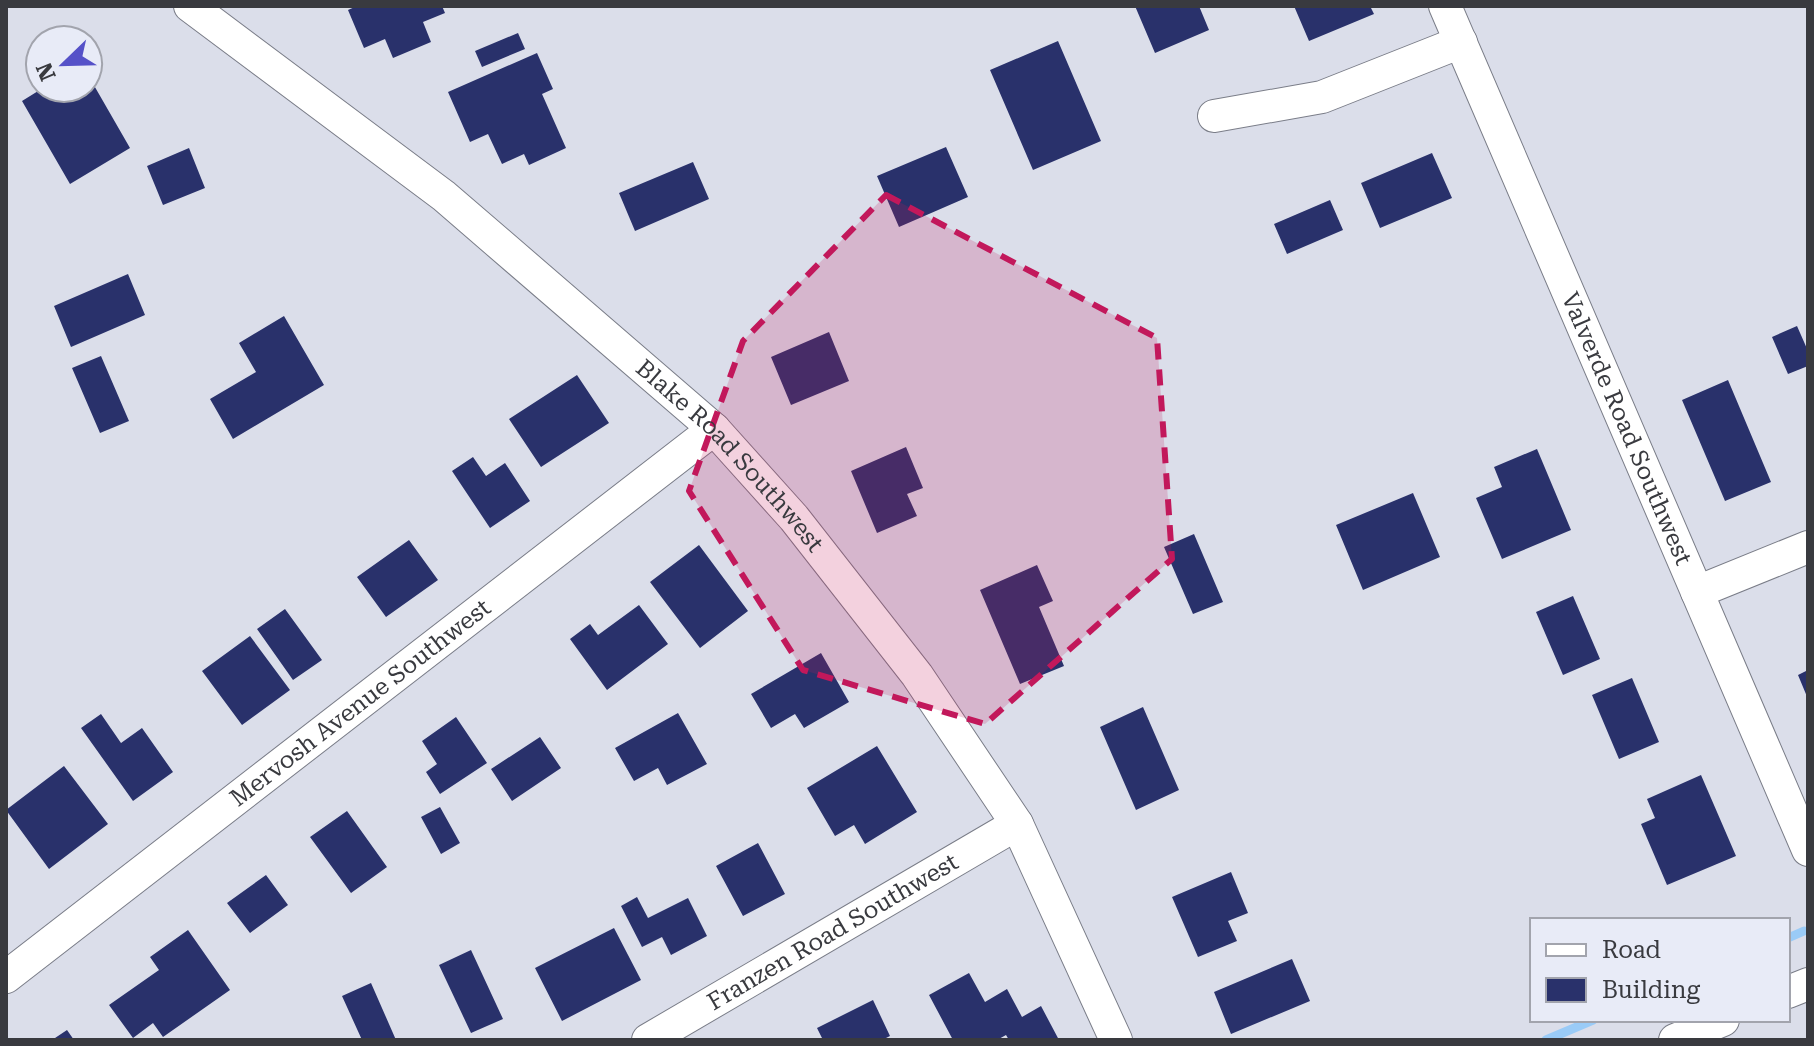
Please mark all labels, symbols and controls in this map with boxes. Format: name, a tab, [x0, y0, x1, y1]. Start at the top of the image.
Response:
north arrow	[24, 24, 104, 104]
text: N	[31, 59, 61, 84]
street label: Valverde Road Southwest	[1556, 288, 1698, 569]
street label: Blake Road Southwest	[630, 354, 829, 558]
street label: Mervosh Avenue Southwest	[224, 593, 496, 812]
street label: Franzen Road Southwest	[702, 848, 963, 1016]
legend	[1530, 918, 1790, 1022]
text: Road	[1602, 936, 1661, 964]
text: Building	[1602, 976, 1700, 1004]

